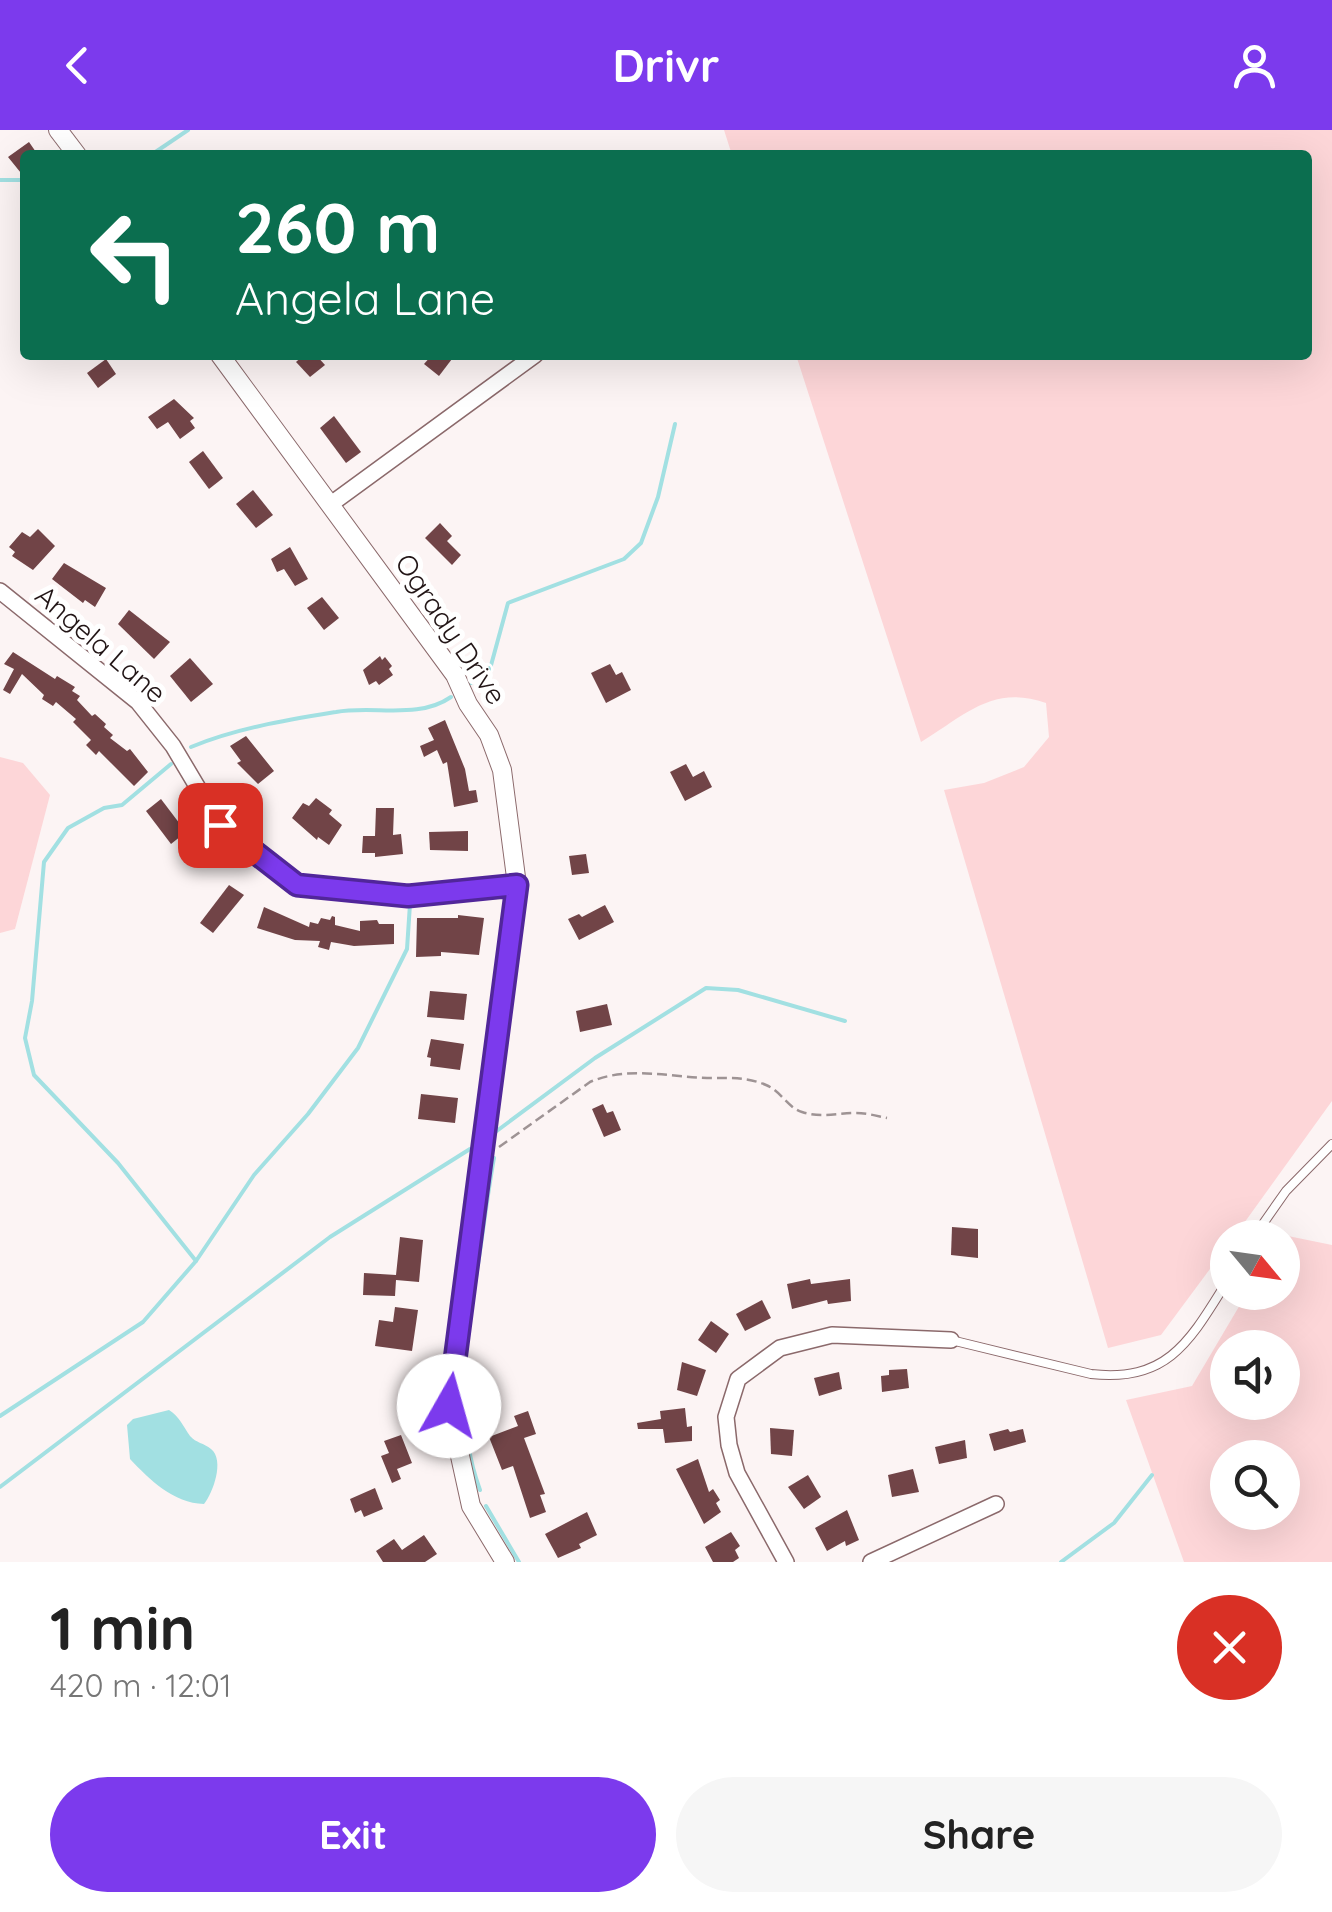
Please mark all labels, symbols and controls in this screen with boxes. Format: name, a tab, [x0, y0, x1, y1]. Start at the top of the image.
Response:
text: Drivr	[612, 37, 720, 93]
icon: back	[50, 38, 105, 93]
icon: person	[1227, 38, 1282, 93]
text: 260 m	[235, 183, 441, 271]
icon: left	[70, 190, 200, 320]
text: Angela Lane	[235, 270, 495, 326]
street label: Ogrady Drive	[388, 547, 515, 711]
street label: Angela Lane	[29, 577, 174, 710]
pin	[178, 783, 263, 868]
icon: arrive	[193, 798, 248, 853]
north arrow	[1210, 1220, 1300, 1310]
map controls	[1210, 1220, 1300, 1530]
button: sound	[1210, 1330, 1300, 1420]
position arrow	[397, 1354, 501, 1458]
button: search	[1210, 1440, 1300, 1530]
text: 1 min	[50, 1590, 195, 1665]
button: close	[1177, 1595, 1282, 1700]
text: 420 m · 12:01	[50, 1665, 232, 1705]
button: Exit	[50, 1777, 656, 1892]
button: Share	[676, 1777, 1282, 1892]

